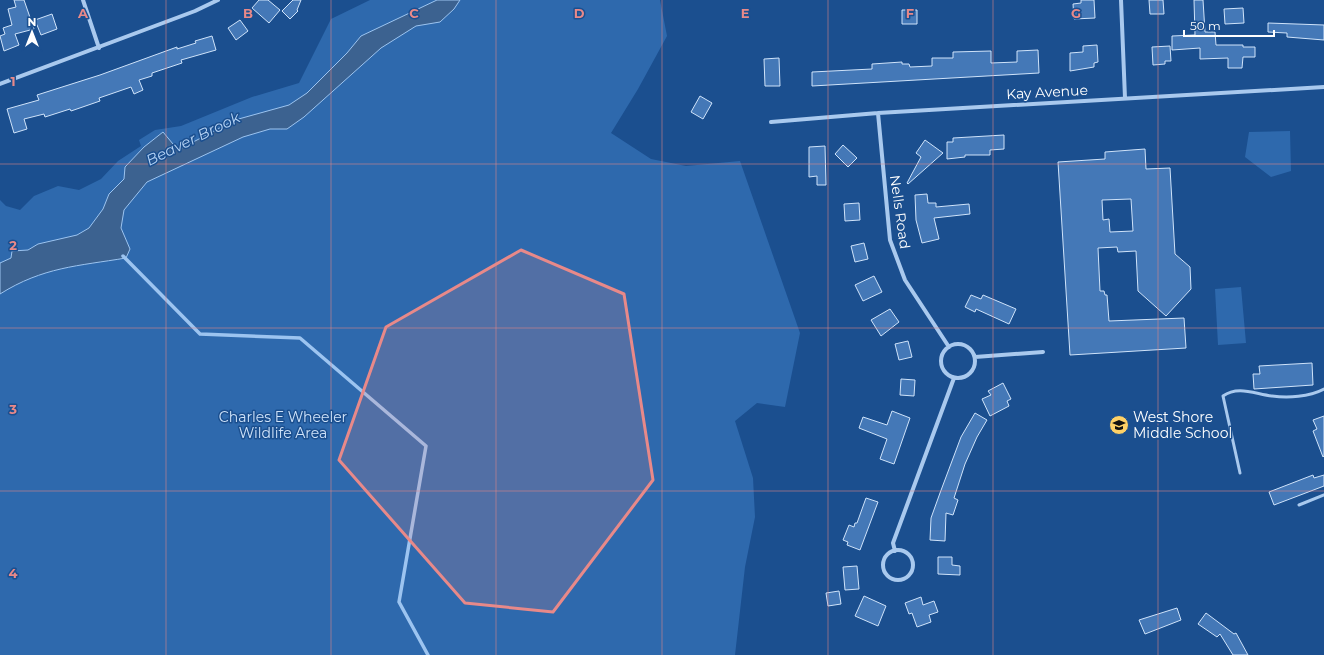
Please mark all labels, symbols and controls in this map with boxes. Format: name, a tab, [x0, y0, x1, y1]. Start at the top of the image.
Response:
text: A	[77, 5, 89, 21]
text: B	[243, 5, 253, 21]
text: C	[409, 5, 419, 21]
text: D	[574, 5, 585, 21]
text: E	[741, 5, 750, 21]
text: F	[906, 5, 914, 21]
text: G	[1071, 5, 1081, 21]
north arrow	[12, 12, 52, 52]
scale bar	[1184, 12, 1274, 38]
text: N	[28, 15, 36, 29]
text: 50 m	[1190, 18, 1221, 33]
text: 1	[10, 73, 16, 89]
street label: Kay Avenue	[1006, 81, 1088, 103]
water label: Beaver Brook	[143, 107, 244, 170]
street label: Nells Road	[886, 174, 914, 250]
text: 2	[9, 237, 17, 253]
text: 3	[8, 401, 17, 417]
park label: Charles E Wheeler Wildlife Area	[219, 408, 348, 442]
place label: West Shore Middle School	[1133, 408, 1232, 442]
school or university icon: West Shore Middle School	[1108, 414, 1130, 436]
text: 4	[9, 565, 18, 581]

